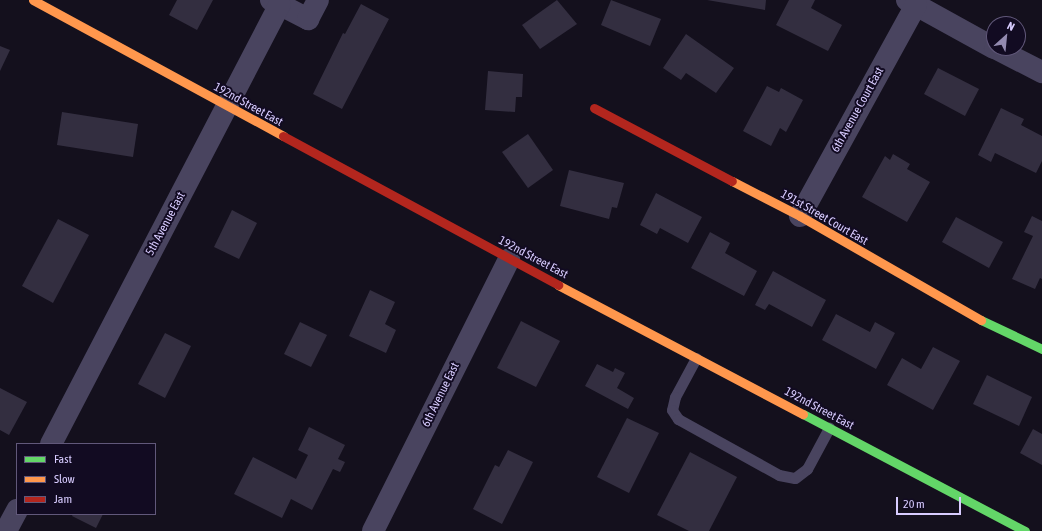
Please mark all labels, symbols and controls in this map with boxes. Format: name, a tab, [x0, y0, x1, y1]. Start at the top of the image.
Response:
north arrow	[986, 16, 1026, 56]
text: N	[1005, 19, 1017, 33]
street label: 6th Avenue Court East	[829, 65, 887, 155]
street label: 192nd Street East	[211, 80, 285, 130]
street label: 191st Street Court East	[778, 187, 870, 249]
street label: 5th Avenue East	[143, 190, 189, 258]
street label: 192nd Street East	[496, 234, 570, 282]
street label: 6th Avenue East	[419, 360, 463, 430]
street label: 192nd Street East	[782, 385, 856, 433]
legend	[16, 443, 156, 515]
text: Fast	[54, 452, 72, 466]
text: Slow	[54, 472, 75, 486]
scale bar	[898, 489, 963, 515]
text: Jam	[54, 492, 72, 506]
text: 20 m	[903, 497, 925, 511]

